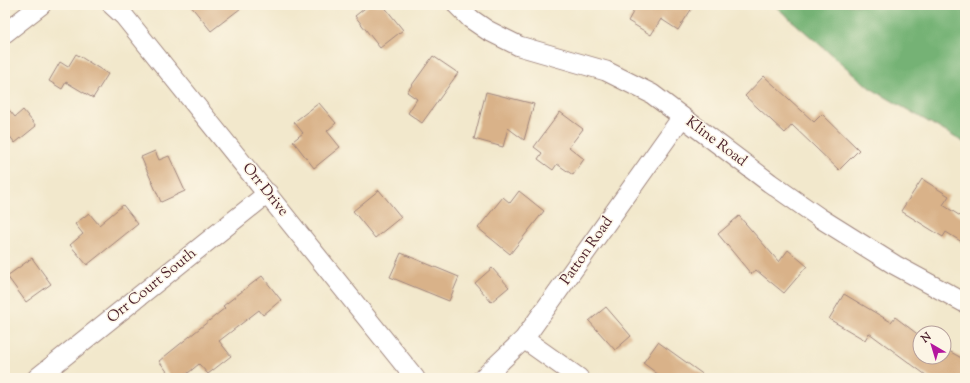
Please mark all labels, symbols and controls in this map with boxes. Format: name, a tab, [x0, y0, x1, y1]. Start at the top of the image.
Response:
street label: Kline Road	[681, 112, 751, 172]
street label: Orr Drive	[237, 159, 293, 221]
street label: Patton Road	[556, 212, 619, 289]
street label: Orr Court South	[103, 243, 201, 329]
north arrow	[912, 325, 952, 365]
text: N	[917, 329, 935, 348]

